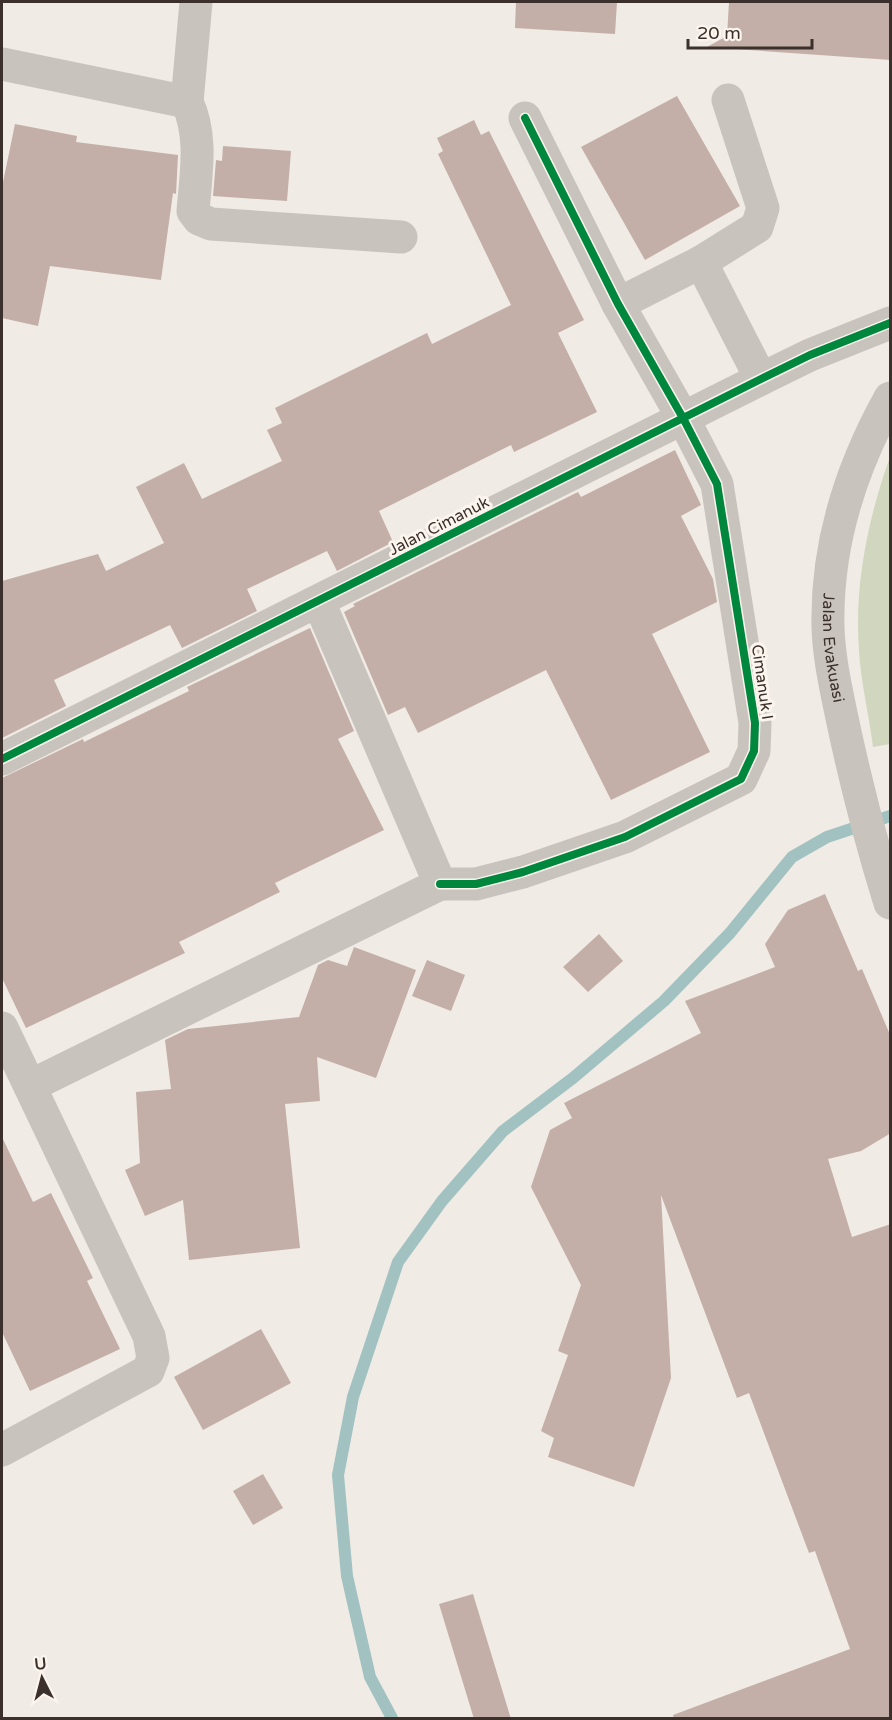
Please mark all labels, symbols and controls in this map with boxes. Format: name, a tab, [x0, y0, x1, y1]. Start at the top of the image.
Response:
scale bar	[688, 12, 812, 50]
text: 20 m	[697, 22, 741, 44]
street label: Jalan Cimanuk	[385, 492, 493, 560]
street label: Jalan Evakuasi	[818, 592, 849, 704]
street label: Cimanuk I	[747, 643, 777, 721]
north arrow	[12, 1648, 72, 1708]
text: U	[33, 1653, 48, 1675]

